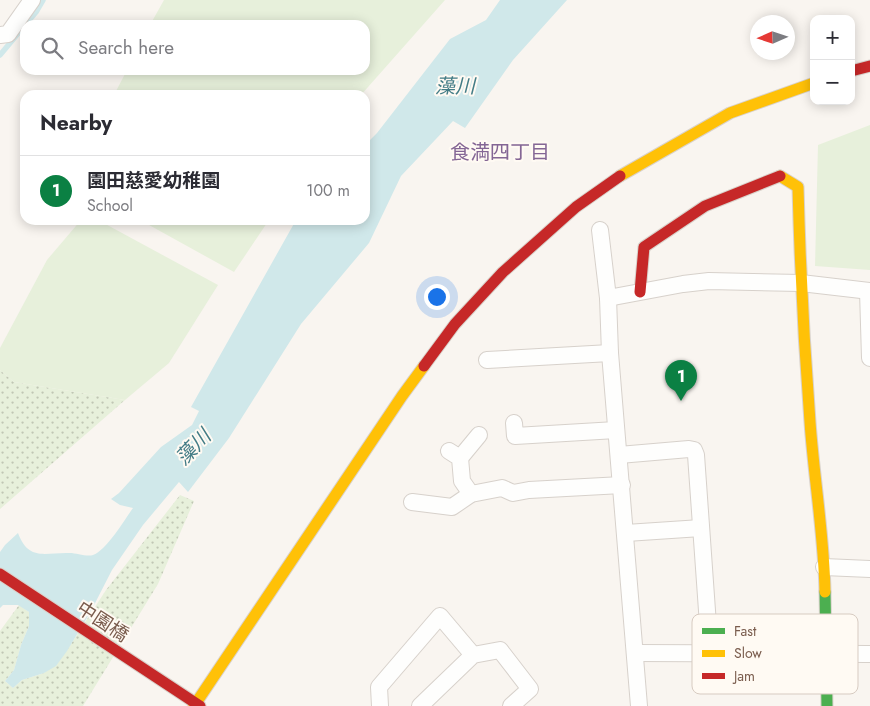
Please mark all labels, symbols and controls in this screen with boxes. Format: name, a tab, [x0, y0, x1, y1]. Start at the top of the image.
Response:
north arrow	[750, 15, 795, 60]
map controls	[810, 15, 855, 105]
button: +	[810, 15, 855, 60]
search box	[20, 20, 370, 75]
icon: search	[38, 34, 66, 62]
text: Search here	[78, 34, 174, 61]
button: −	[810, 60, 855, 105]
water label: 藻川	[435, 72, 477, 101]
text: Nearby	[40, 108, 112, 138]
district label: 食満四丁目	[450, 138, 550, 167]
text: 園田慈愛幼稚園	[87, 167, 220, 194]
text: 1	[52, 179, 60, 202]
text: 100 m	[306, 179, 350, 202]
text: School	[87, 194, 133, 217]
your location	[424, 284, 450, 310]
pin: 1	[665, 360, 697, 401]
water label: 藻川	[169, 421, 219, 472]
street label: 中園橋	[71, 595, 134, 648]
legend	[692, 614, 858, 694]
text: Fast	[734, 621, 757, 641]
text: Slow	[734, 643, 762, 663]
text: Jam	[732, 666, 755, 686]

